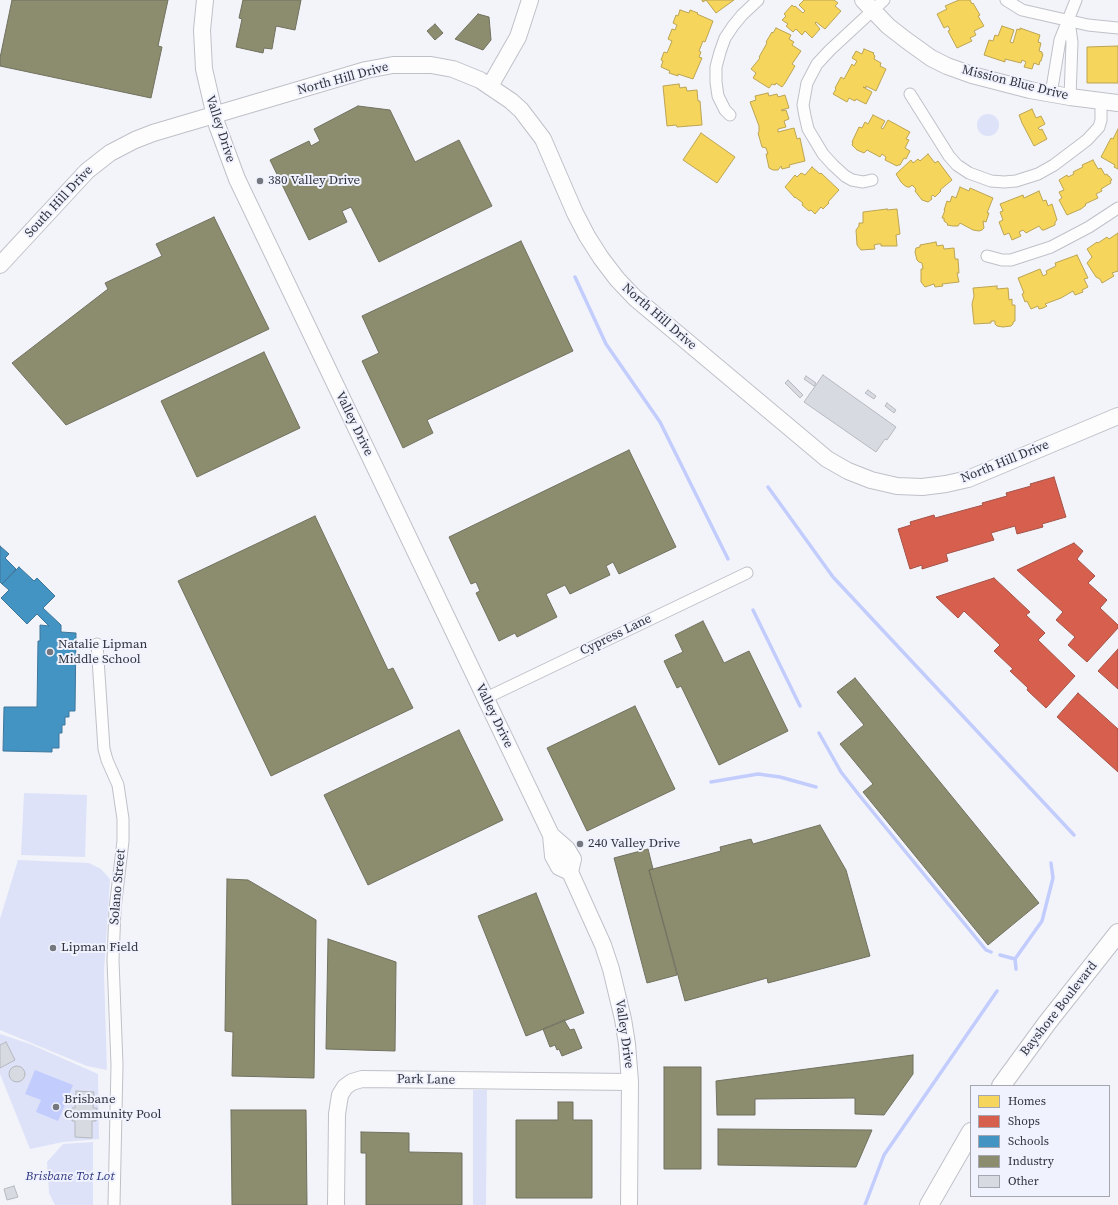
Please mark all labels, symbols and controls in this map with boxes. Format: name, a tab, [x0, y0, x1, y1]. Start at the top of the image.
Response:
street label: North Hill Drive	[296, 59, 390, 99]
street label: Mission Blue Drive	[960, 62, 1070, 104]
street label: Valley Drive	[202, 93, 238, 165]
street label: South Hill Drive	[22, 163, 96, 241]
place label: 380 Valley Drive	[268, 173, 360, 189]
marker: 380 Valley Drive	[255, 176, 265, 186]
street label: North Hill Drive	[619, 280, 699, 354]
street label: Valley Drive	[332, 389, 376, 459]
street label: North Hill Drive	[959, 437, 1051, 487]
street label: Cypress Lane	[578, 611, 654, 659]
place label: Natalie Lipman Middle School	[58, 637, 147, 668]
marker: Natalie Lipman Middle School	[45, 647, 55, 657]
street label: Valley Drive	[472, 681, 516, 751]
place label: 240 Valley Drive	[588, 836, 680, 852]
marker: 240 Valley Drive	[575, 839, 585, 849]
street label: Solano Street	[107, 849, 129, 925]
place label: Lipman Field	[61, 940, 138, 956]
marker: Lipman Field	[48, 943, 58, 953]
street label: Bayshore Boulevard	[1017, 959, 1101, 1059]
street label: Valley Drive	[611, 998, 637, 1070]
street label: Park Lane	[397, 1072, 455, 1088]
legend	[970, 1085, 1110, 1197]
place label: Brisbane Community Pool	[64, 1092, 161, 1123]
text: Homes	[1008, 1093, 1046, 1109]
marker: Brisbane Community Pool	[51, 1102, 61, 1112]
text: Shops	[1008, 1113, 1040, 1129]
text: Schools	[1008, 1133, 1049, 1149]
text: Industry	[1008, 1153, 1054, 1169]
park label: Brisbane Tot Lot	[26, 1169, 114, 1185]
text: Other	[1008, 1173, 1039, 1189]

